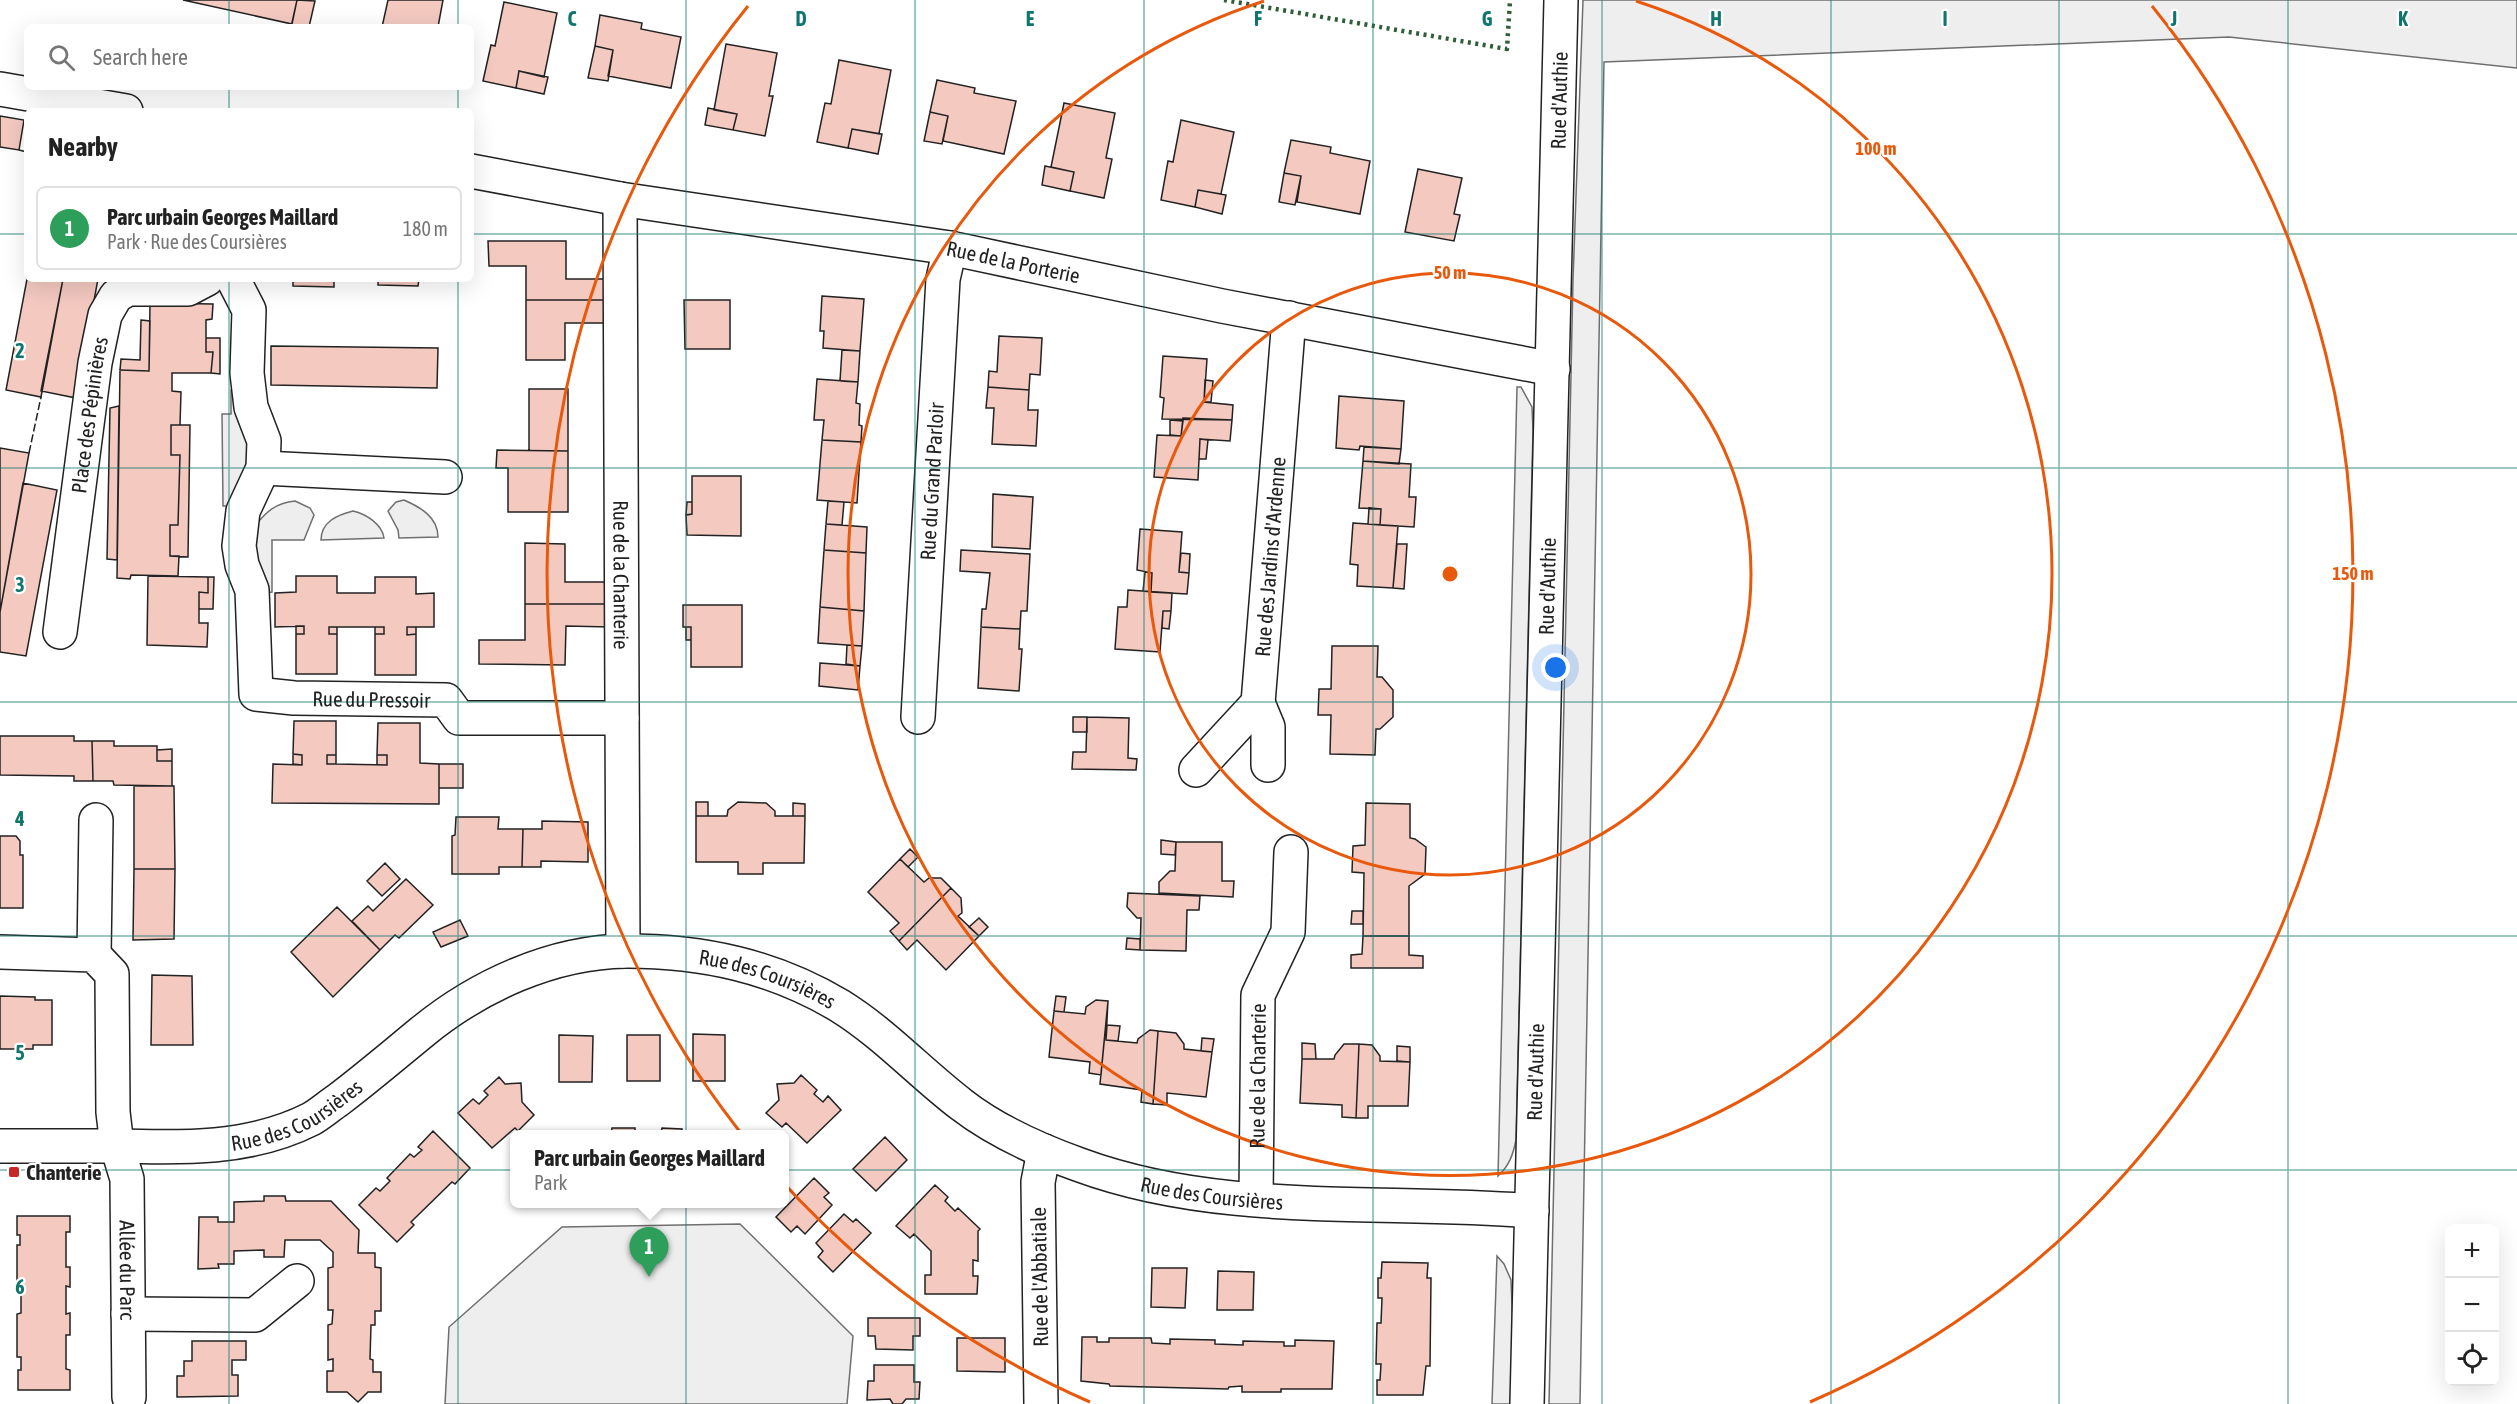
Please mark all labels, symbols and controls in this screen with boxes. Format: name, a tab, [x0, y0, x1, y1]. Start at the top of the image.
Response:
text: C	[568, 7, 577, 30]
text: D	[795, 7, 807, 30]
text: E	[1026, 7, 1035, 30]
text: F	[1254, 7, 1262, 30]
text: G	[1482, 7, 1493, 30]
text: H	[1710, 7, 1722, 30]
text: I	[1942, 7, 1948, 30]
text: J	[2170, 7, 2177, 30]
text: K	[2398, 7, 2408, 30]
search box	[24, 24, 474, 90]
icon: search	[45, 41, 78, 74]
text: Search here	[93, 44, 188, 70]
street label: Rue d'Authie	[1545, 51, 1572, 149]
text: Nearby	[48, 132, 118, 162]
text: 100 m	[1856, 138, 1896, 159]
text: Parc urbain Georges Maillard	[107, 204, 338, 230]
text: 1	[65, 217, 74, 240]
text: 180 m	[403, 217, 448, 240]
text: Park · Rue des Coursières	[107, 230, 287, 253]
street label: Rue de la Porterie	[944, 236, 1082, 287]
text: 50 m	[1434, 262, 1466, 283]
street label: Place des Pépinières	[66, 334, 112, 495]
text: 2	[15, 339, 25, 362]
street label: Rue du Grand Parloir	[915, 401, 948, 561]
street label: Rue des Jardins d'Ardenne	[1250, 456, 1290, 658]
street label: Rue de la Chanterie	[609, 500, 634, 650]
street label: Rue d'Authie	[1534, 537, 1560, 635]
text: 150 m	[2333, 563, 2373, 584]
centre of rings	[1440, 564, 1460, 584]
text: 3	[15, 573, 25, 596]
your location	[1541, 653, 1570, 682]
street label: Rue du Pressoir	[312, 686, 431, 712]
text: 4	[14, 807, 25, 830]
street label: Rue des Coursières	[697, 944, 840, 1013]
street label: Rue de la Charterie	[1244, 1003, 1270, 1149]
street label: Rue d'Authie	[1522, 1023, 1548, 1121]
text: 5	[15, 1041, 25, 1064]
street label: Rue des Coursières	[229, 1074, 367, 1155]
popup	[510, 1130, 789, 1208]
text: Parc urbain Georges Maillard	[534, 1145, 765, 1171]
place label: Chanterie	[26, 1160, 102, 1184]
marker: Chanterie	[7, 1165, 21, 1179]
text: Park	[534, 1171, 567, 1194]
street label: Rue des Coursières	[1138, 1171, 1284, 1214]
street label: Rue de l'Abbatiale	[1026, 1207, 1052, 1347]
street label: Allée du Parc	[115, 1220, 140, 1320]
map controls	[2445, 1224, 2499, 1386]
button: +	[2445, 1224, 2499, 1278]
pin: 1	[630, 1228, 668, 1277]
text: 6	[15, 1275, 25, 1298]
button: −	[2445, 1278, 2499, 1332]
button: locate	[2445, 1332, 2499, 1386]

